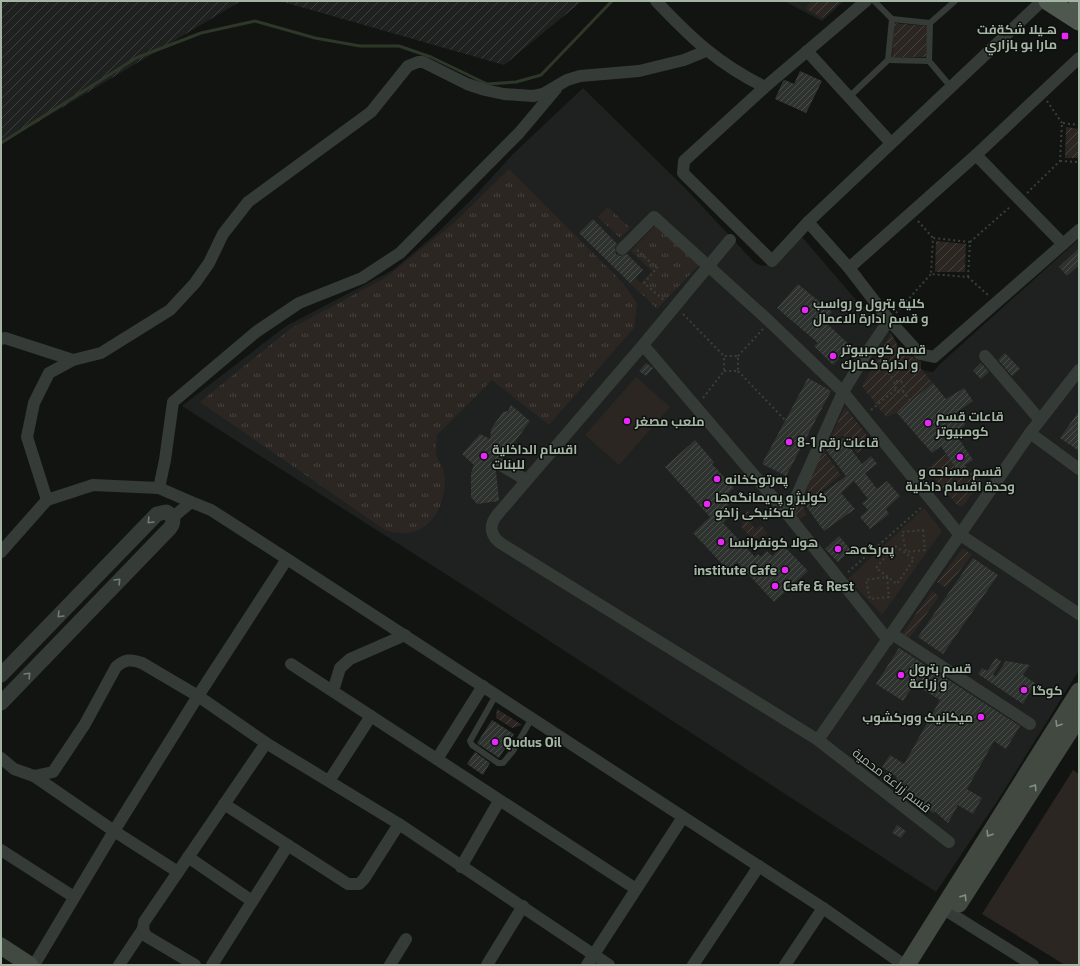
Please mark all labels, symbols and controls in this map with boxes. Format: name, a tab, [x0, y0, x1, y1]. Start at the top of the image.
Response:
place label: هـيلا شكةفت مارا بو بازاري	[977, 21, 1057, 56]
marker: هـيلا شكةفت مارا بو بازاري	[1060, 31, 1070, 41]
place label: كلية بترول و رواسب و قسم ادارة الاعمال	[813, 295, 929, 328]
marker: كلية بترول و رواسب و قسم ادارة الاعمال	[800, 305, 810, 315]
place label: قسم کومبیوتر و ادارة كمارك	[840, 341, 926, 373]
marker: قسم کومبیوتر و ادارة كمارك	[828, 351, 838, 361]
place label: قاعات قسم کومبیوتر	[935, 408, 1004, 440]
place label: ملعب مصغر	[634, 413, 705, 429]
marker: ملعب مصغر	[622, 416, 632, 426]
marker: قاعات قسم کومبیوتر	[923, 418, 933, 428]
place label: قاعات رقم 1-8	[797, 434, 879, 452]
marker: قاعات رقم 1-8	[784, 437, 794, 447]
place label: اقسام الداخلیة للبنات	[492, 441, 577, 472]
marker: اقسام الداخلیة للبنات	[479, 451, 489, 461]
marker: قسم مساحه‌ و وحدة اقسام داخلية	[955, 452, 965, 462]
place label: قسم مساحه‌ و وحدة اقسام داخلية	[905, 463, 1015, 496]
place label: په‌رتوكخانه‌	[725, 471, 788, 489]
marker: په‌رتوكخانه‌	[712, 474, 722, 484]
place label: كوليژ و په‌يمانگه‌ها ته‌كنيكى زاخو	[715, 489, 827, 521]
marker: كوليژ و په‌يمانگه‌ها ته‌كنيكى زاخو	[702, 499, 712, 509]
one-way arrow	[147, 516, 155, 524]
place label: هولا كونفرانسا	[729, 534, 818, 551]
marker: هولا كونفرانسا	[716, 537, 726, 547]
place label: په‌رگه‌هـ	[845, 541, 894, 559]
marker: په‌رگه‌هـ	[833, 544, 843, 554]
place label: institute Cafe	[694, 562, 777, 578]
marker: institute Cafe	[780, 565, 790, 575]
place label: Cafe & Rest	[783, 578, 855, 594]
one-way arrow	[114, 579, 121, 586]
marker: Cafe & Rest	[770, 581, 780, 591]
one-way arrow	[57, 610, 64, 618]
place label: قسم بترول و زراعة	[909, 660, 972, 692]
marker: قسم بترول و زراعة	[896, 670, 906, 680]
one-way arrow	[23, 672, 31, 680]
place label: كوگا	[1032, 682, 1062, 699]
marker: كوگا	[1019, 685, 1029, 695]
place label: میکانیک وورکشوب	[862, 709, 973, 726]
marker: میکانیک وورکشوب	[976, 712, 986, 722]
one-way arrow	[1055, 720, 1063, 727]
place label: Qudus Oil	[503, 734, 562, 751]
marker: Qudus Oil	[490, 737, 500, 747]
street label: قسم زراعة محمية	[848, 744, 934, 817]
one-way arrow	[1029, 784, 1037, 791]
one-way arrow	[986, 830, 994, 837]
one-way arrow	[959, 894, 966, 901]

